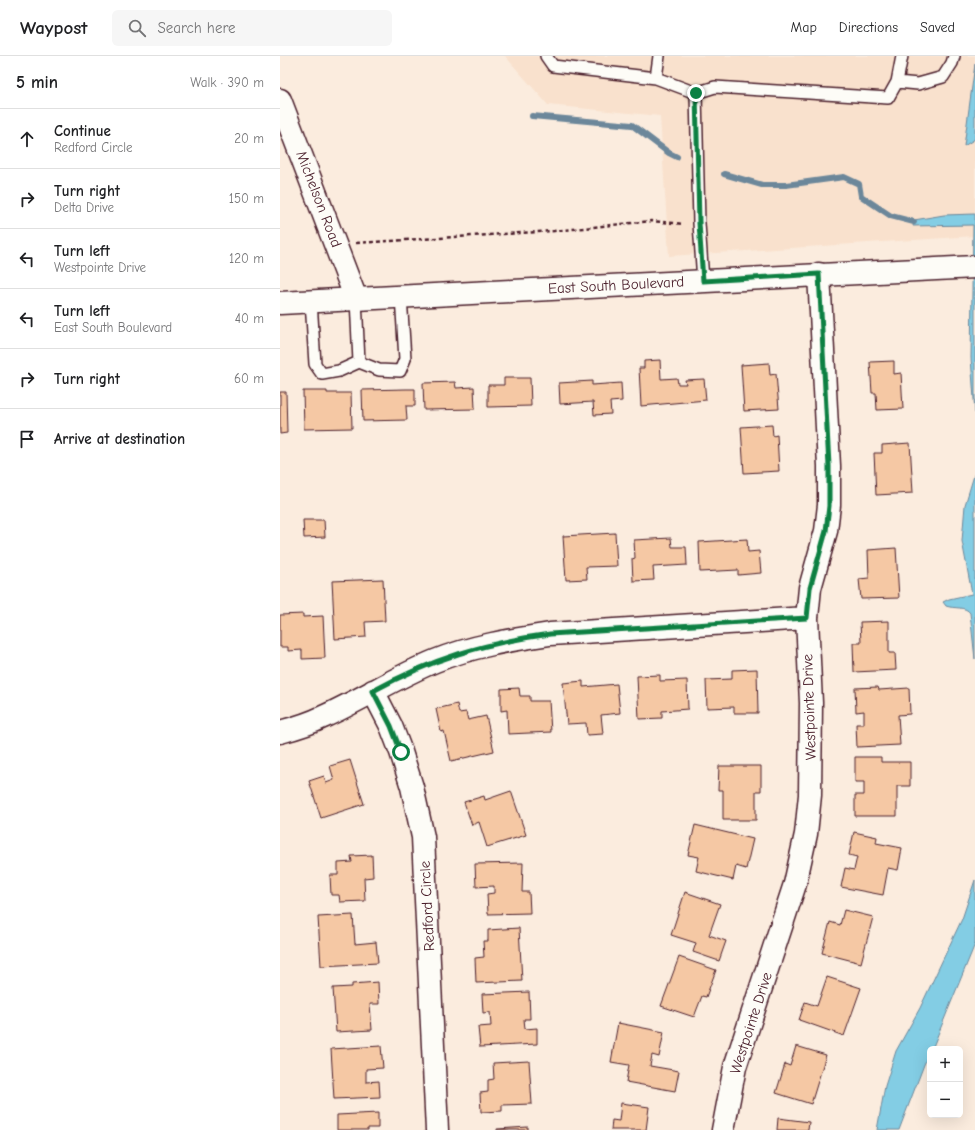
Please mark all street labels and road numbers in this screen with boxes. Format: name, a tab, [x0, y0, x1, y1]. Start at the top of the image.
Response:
street label: Michelson Road	[292, 148, 346, 250]
street label: East South Boulevard	[547, 272, 685, 298]
street label: Westpointe Drive	[798, 653, 820, 760]
street label: Redford Circle	[416, 860, 438, 952]
street label: Westpointe Drive	[726, 969, 776, 1076]

